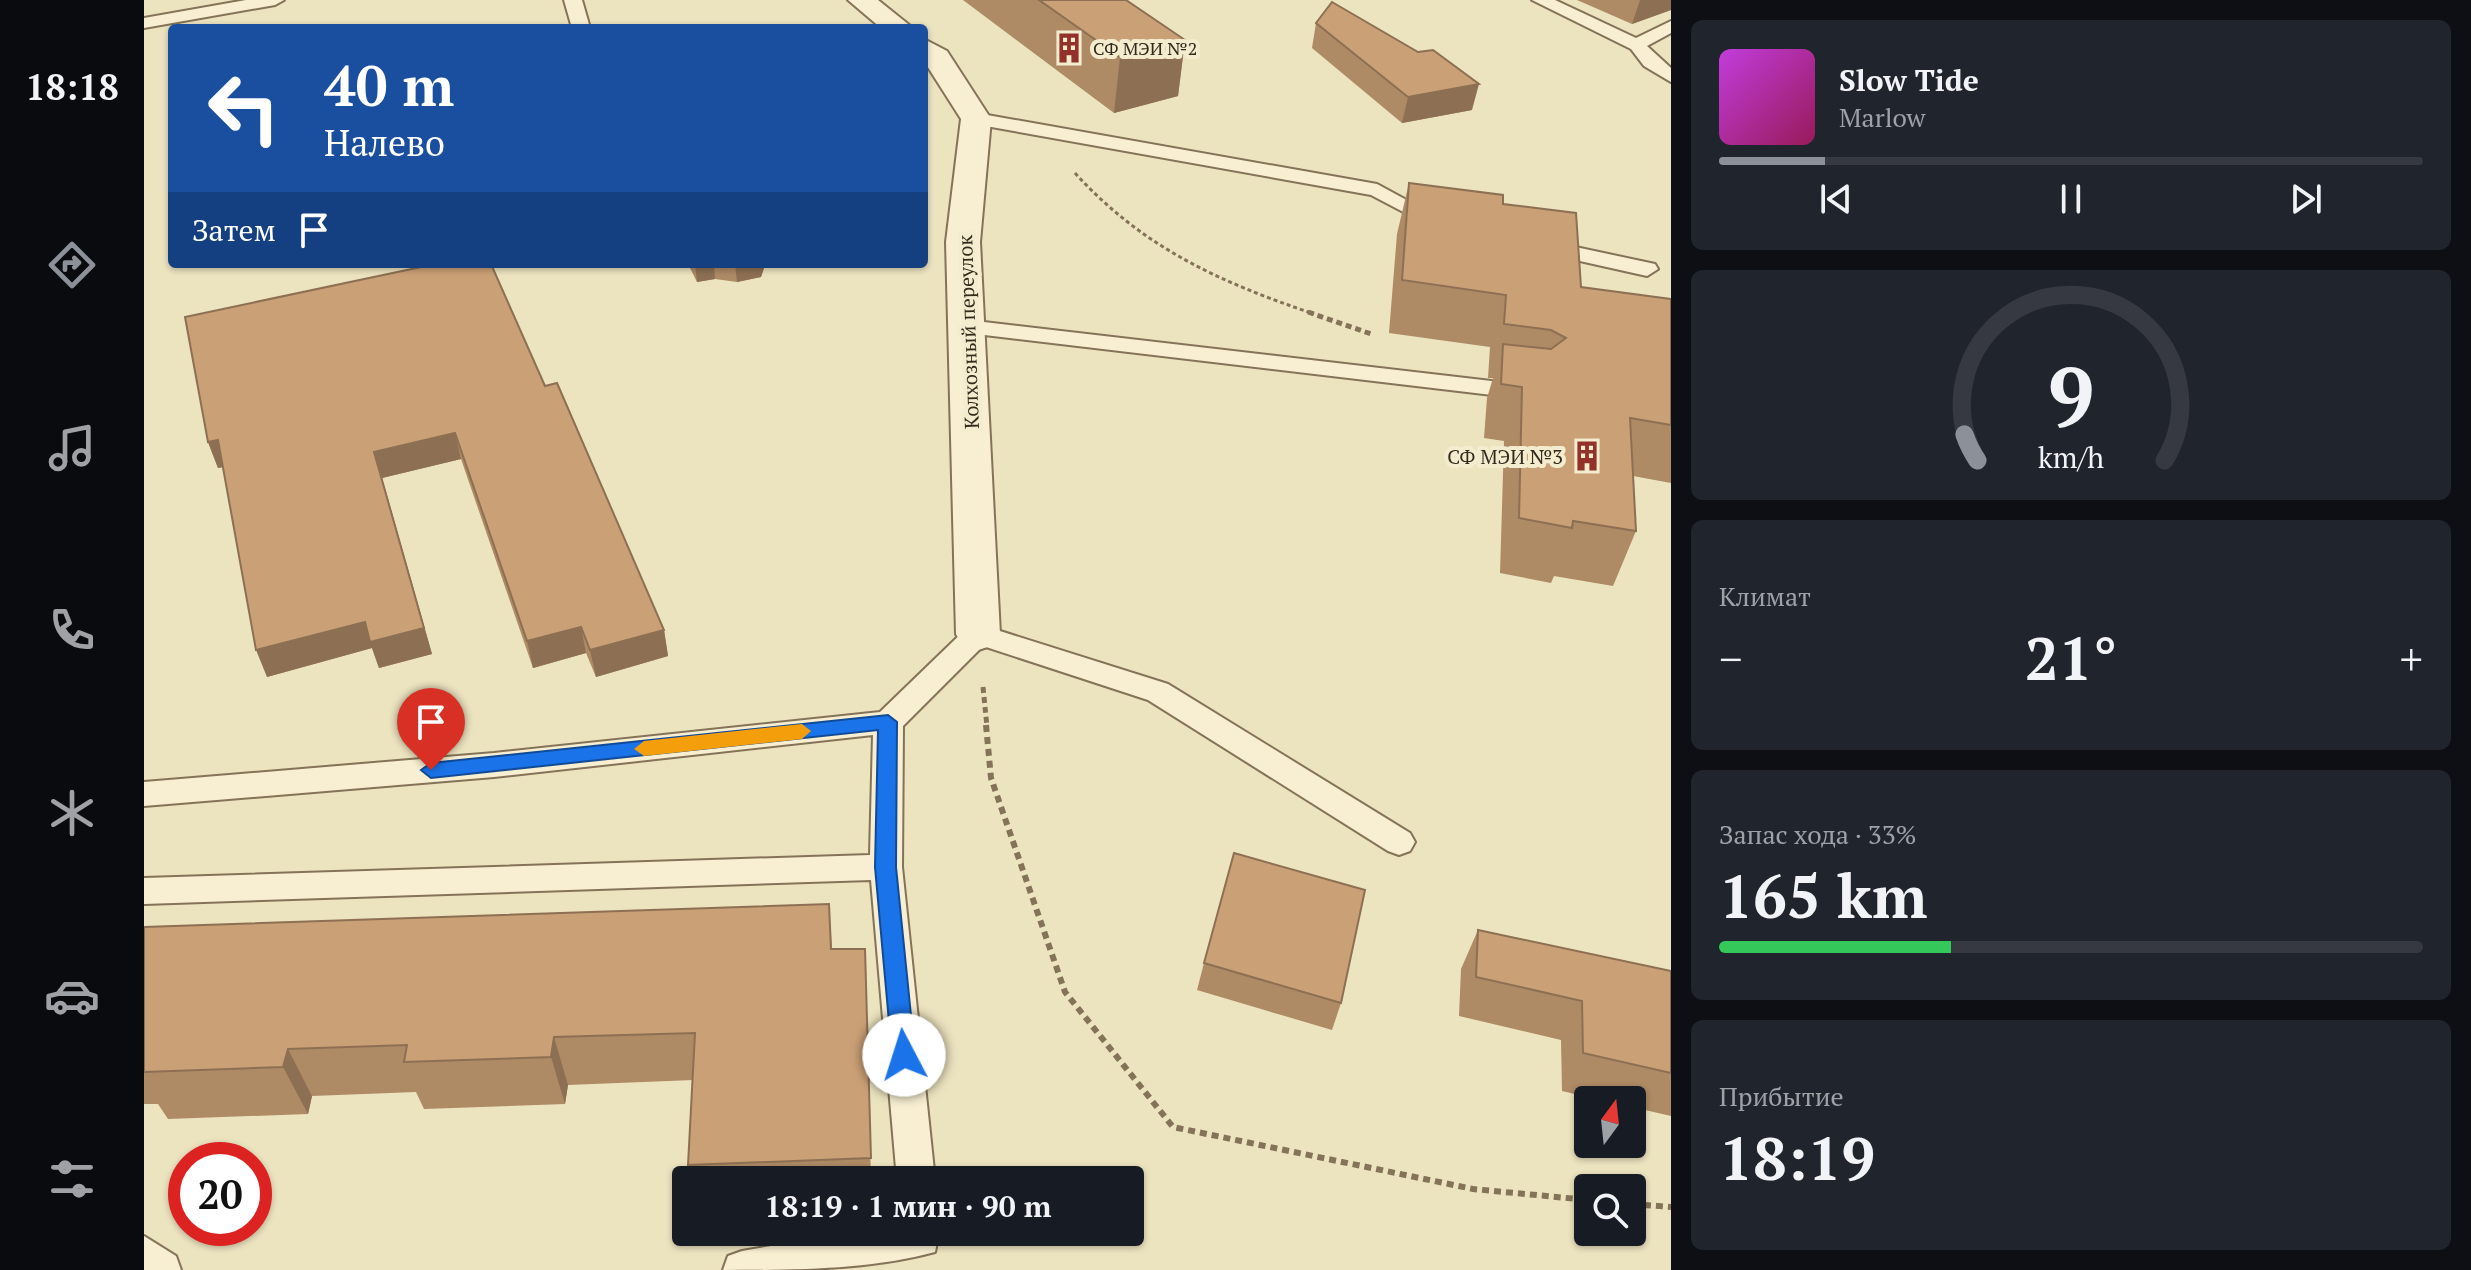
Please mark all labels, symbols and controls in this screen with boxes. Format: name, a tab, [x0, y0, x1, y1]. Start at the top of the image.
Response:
building icon: СФ МЭИ №2	[1052, 31, 1086, 65]
place label: СФ МЭИ №2	[1093, 36, 1197, 60]
text: 40 m	[324, 48, 454, 122]
icon: left	[192, 56, 296, 160]
text: Slow Tide	[1839, 60, 1979, 100]
text: 18:18	[25, 63, 119, 110]
text: Marlow	[1839, 100, 1925, 134]
text: Налево	[324, 119, 445, 166]
icon: previous	[1814, 177, 1858, 221]
icon: pause	[2049, 177, 2093, 221]
icon: next	[2284, 177, 2328, 221]
icon: arrive	[292, 208, 336, 252]
text: Затем	[192, 210, 276, 250]
street label: Колхозный переулок	[951, 234, 985, 430]
icon: directions	[44, 237, 100, 293]
text: 9	[2047, 341, 2095, 451]
icon: music	[44, 420, 100, 476]
text: km/h	[2038, 438, 2104, 476]
building icon: СФ МЭИ №3	[1570, 439, 1604, 473]
place label: СФ МЭИ №3	[1447, 443, 1563, 470]
text: Климат	[1719, 579, 1811, 613]
icon: phone	[44, 602, 100, 658]
text: 21°	[2025, 618, 2117, 697]
text: −	[1719, 629, 1742, 688]
text: +	[2400, 629, 2423, 688]
pin	[397, 688, 465, 770]
icon: arrive	[409, 700, 453, 744]
icon: climate	[44, 785, 100, 841]
text: Запас хода · 33%	[1719, 817, 1917, 851]
text: 165 km	[1719, 856, 1927, 935]
icon: car	[44, 968, 100, 1024]
position arrow	[862, 1013, 946, 1097]
text: Прибытие	[1719, 1079, 1844, 1113]
north arrow	[1574, 1086, 1646, 1158]
map controls	[1574, 1086, 1646, 1246]
text: 18:19	[1719, 1118, 1875, 1197]
speed limit sign: 20	[168, 1142, 272, 1246]
icon: filters	[44, 1151, 100, 1207]
button: search	[1574, 1174, 1646, 1246]
text: 18:19 · 1 мин · 90 m	[764, 1186, 1052, 1226]

